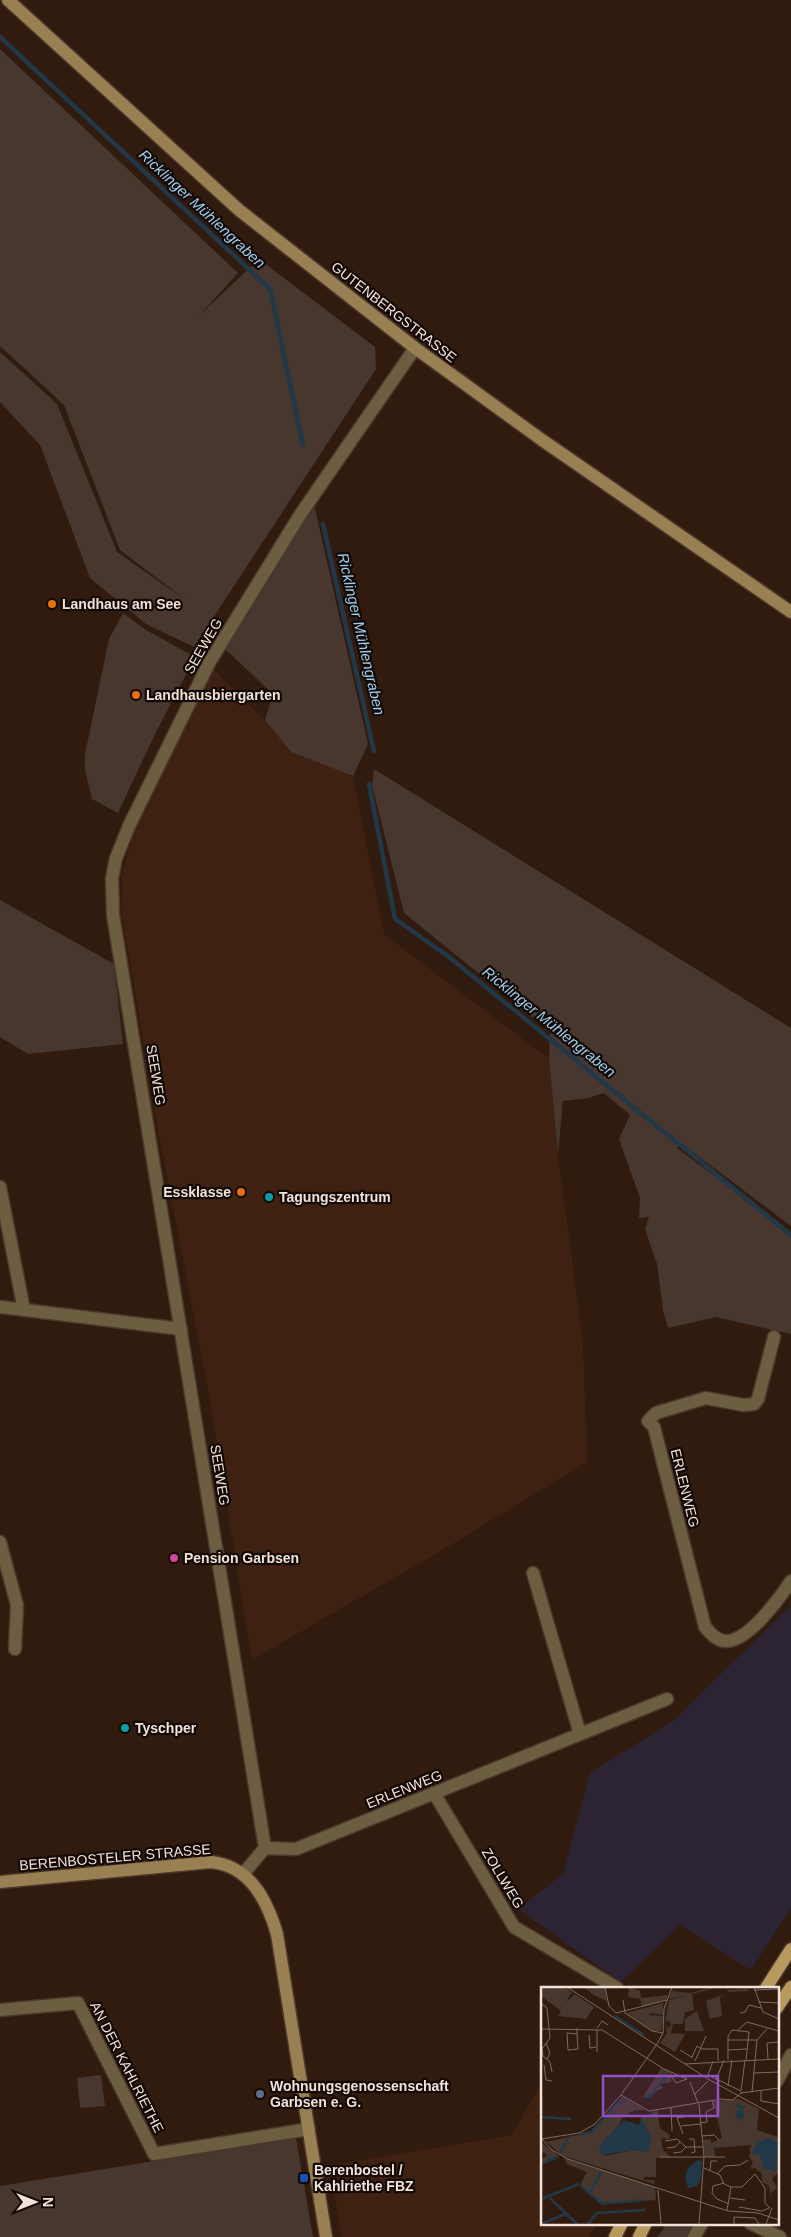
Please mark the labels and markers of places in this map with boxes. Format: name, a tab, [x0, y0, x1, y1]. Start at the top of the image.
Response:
place label: Landhaus am See	[62, 596, 181, 612]
marker: Landhaus am See	[46, 598, 58, 610]
place label: Landhausbiergarten	[146, 687, 281, 703]
marker: Landhausbiergarten	[130, 689, 142, 701]
place label: Essklasse	[163, 1184, 231, 1200]
marker: Essklasse	[235, 1186, 247, 1198]
place label: Tagungszentrum	[279, 1189, 391, 1205]
marker: Tagungszentrum	[263, 1191, 275, 1203]
place label: Pension Garbsen	[184, 1550, 299, 1566]
marker: Pension Garbsen	[168, 1552, 180, 1564]
place label: Tyschper	[135, 1720, 197, 1736]
marker: Tyschper	[119, 1722, 131, 1734]
place label: Wohnungsgenossenschaft Garbsen e. G.	[270, 2078, 449, 2110]
marker: Wohnungsgenossenschaft Garbsen e. G.	[254, 2088, 266, 2100]
place label: Berenbostel / Kahlriethe FBZ	[314, 2162, 414, 2194]
marker: Berenbostel / Kahlriethe FBZ	[298, 2172, 310, 2184]

